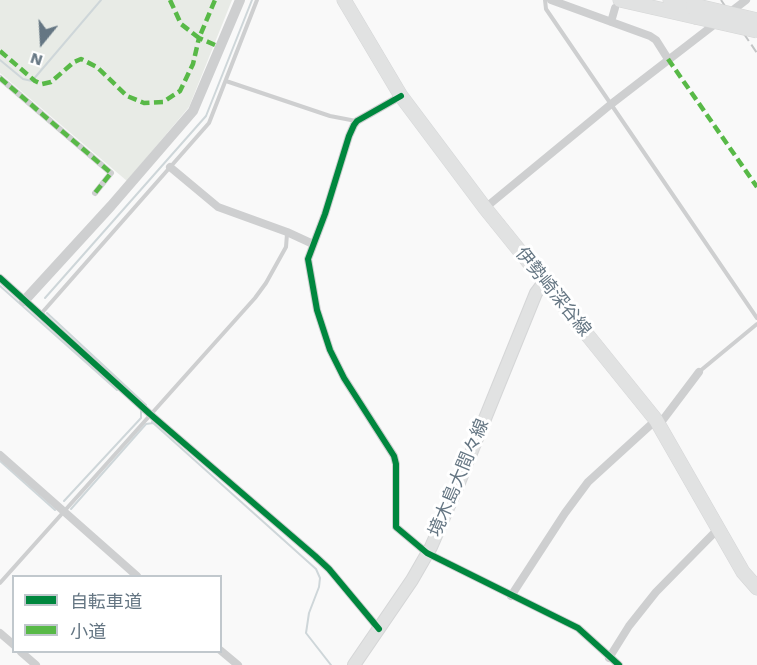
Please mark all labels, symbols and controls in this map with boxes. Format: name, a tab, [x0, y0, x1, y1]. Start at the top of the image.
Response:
north arrow	[12, 12, 72, 72]
text: N	[28, 49, 45, 70]
street label: 伊勢崎深谷線	[511, 243, 595, 341]
street label: 境木島大間々線	[424, 416, 494, 540]
legend	[12, 575, 222, 653]
text: 自転車道	[70, 591, 142, 612]
text: 小道	[70, 621, 106, 642]

